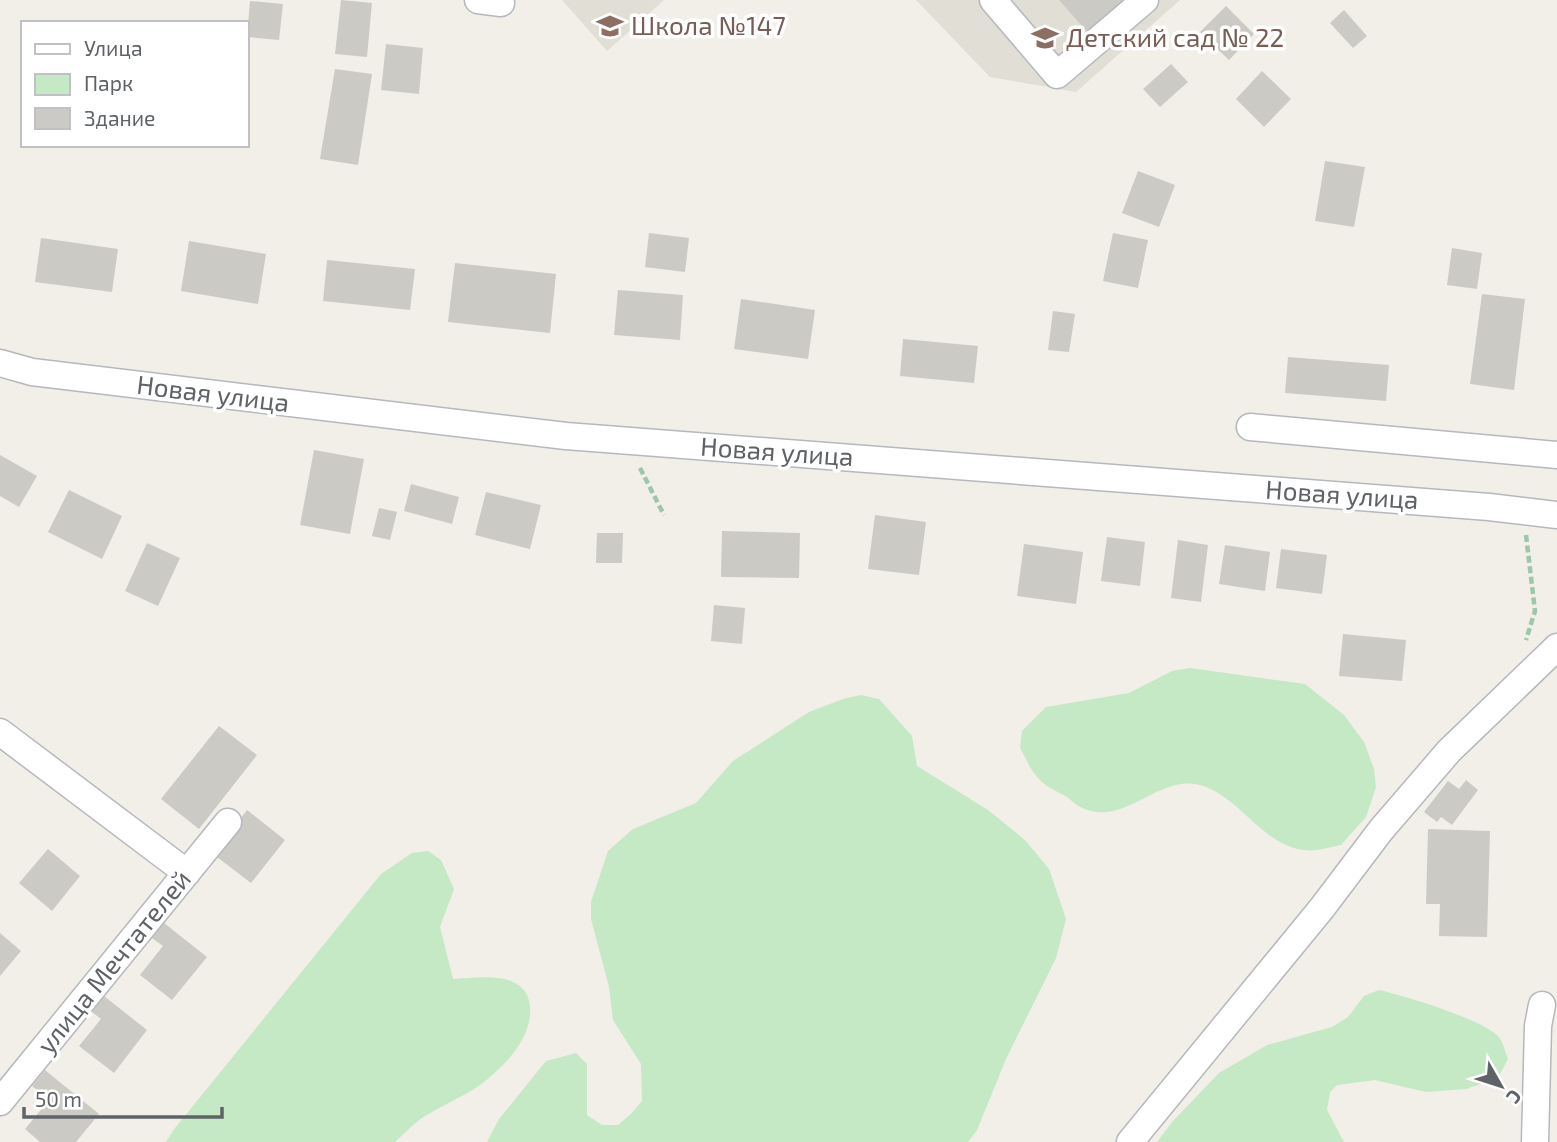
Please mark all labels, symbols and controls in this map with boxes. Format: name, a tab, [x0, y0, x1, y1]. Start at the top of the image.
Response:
place label: Школа №147	[631, 9, 786, 40]
school or university icon: Школа №147	[595, 11, 625, 41]
legend	[21, 21, 248, 147]
place label: Детский сад № 22	[1066, 21, 1284, 52]
school or university icon: Детский сад № 22	[1030, 23, 1060, 53]
text: Улица	[84, 35, 143, 60]
text: Парк	[84, 70, 133, 95]
text: Здание	[84, 105, 155, 130]
street label: Новая улица	[135, 368, 291, 418]
street label: Новая улица	[699, 430, 855, 472]
street label: Новая улица	[1264, 473, 1420, 515]
street label: улица Мечтателей	[29, 863, 197, 1060]
north arrow	[1466, 1051, 1536, 1121]
scale bar	[24, 1076, 222, 1120]
text: С	[1502, 1085, 1527, 1109]
text: 50 m	[35, 1086, 82, 1111]

